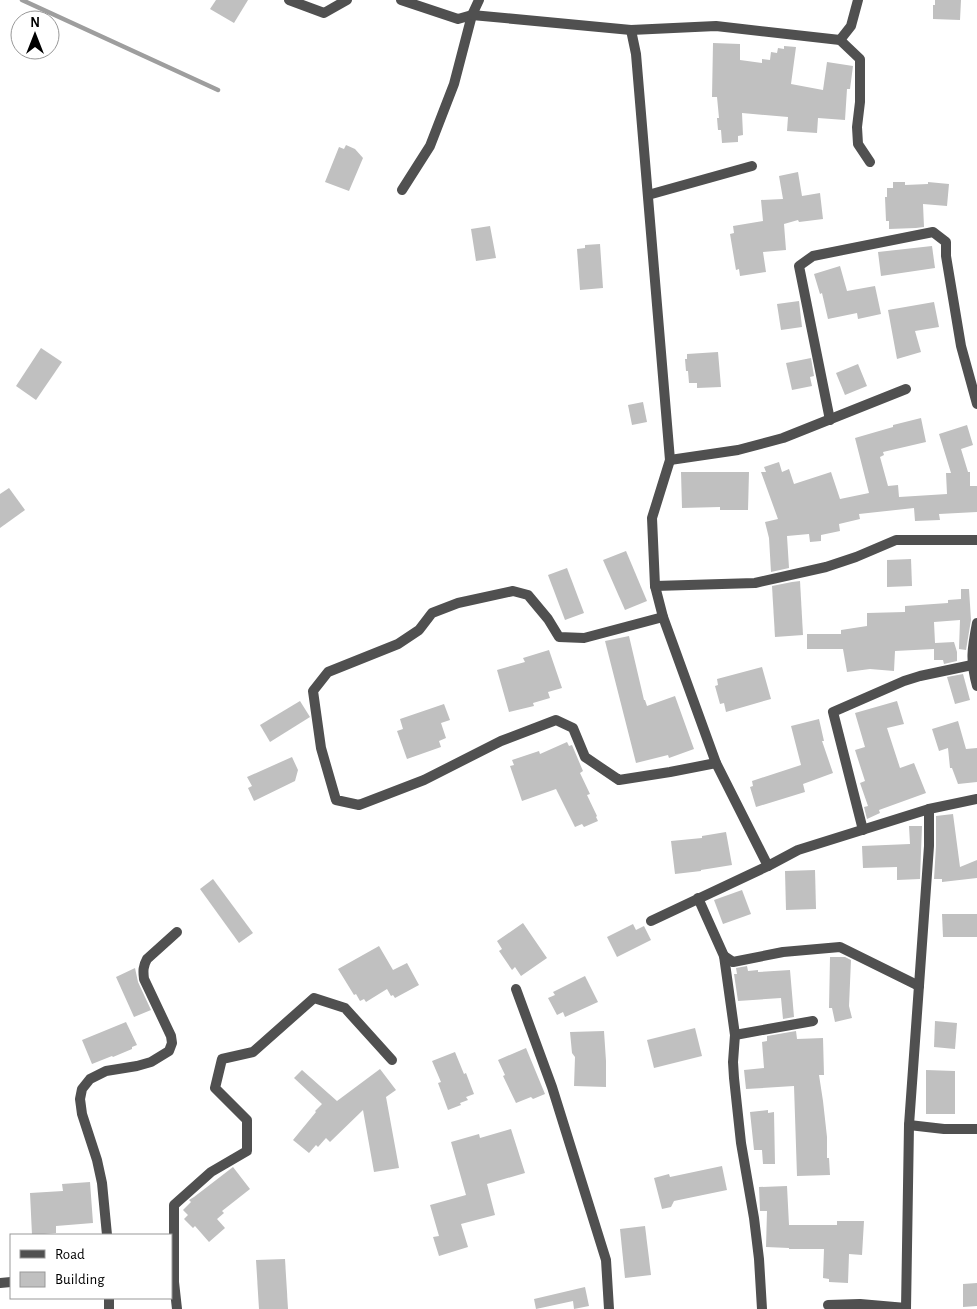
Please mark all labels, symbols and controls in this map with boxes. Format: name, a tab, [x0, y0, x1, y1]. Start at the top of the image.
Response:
north arrow	[10, 10, 60, 60]
text: N	[30, 16, 40, 30]
legend	[10, 1234, 172, 1299]
text: Road	[55, 1247, 85, 1262]
text: Building	[55, 1272, 105, 1287]

